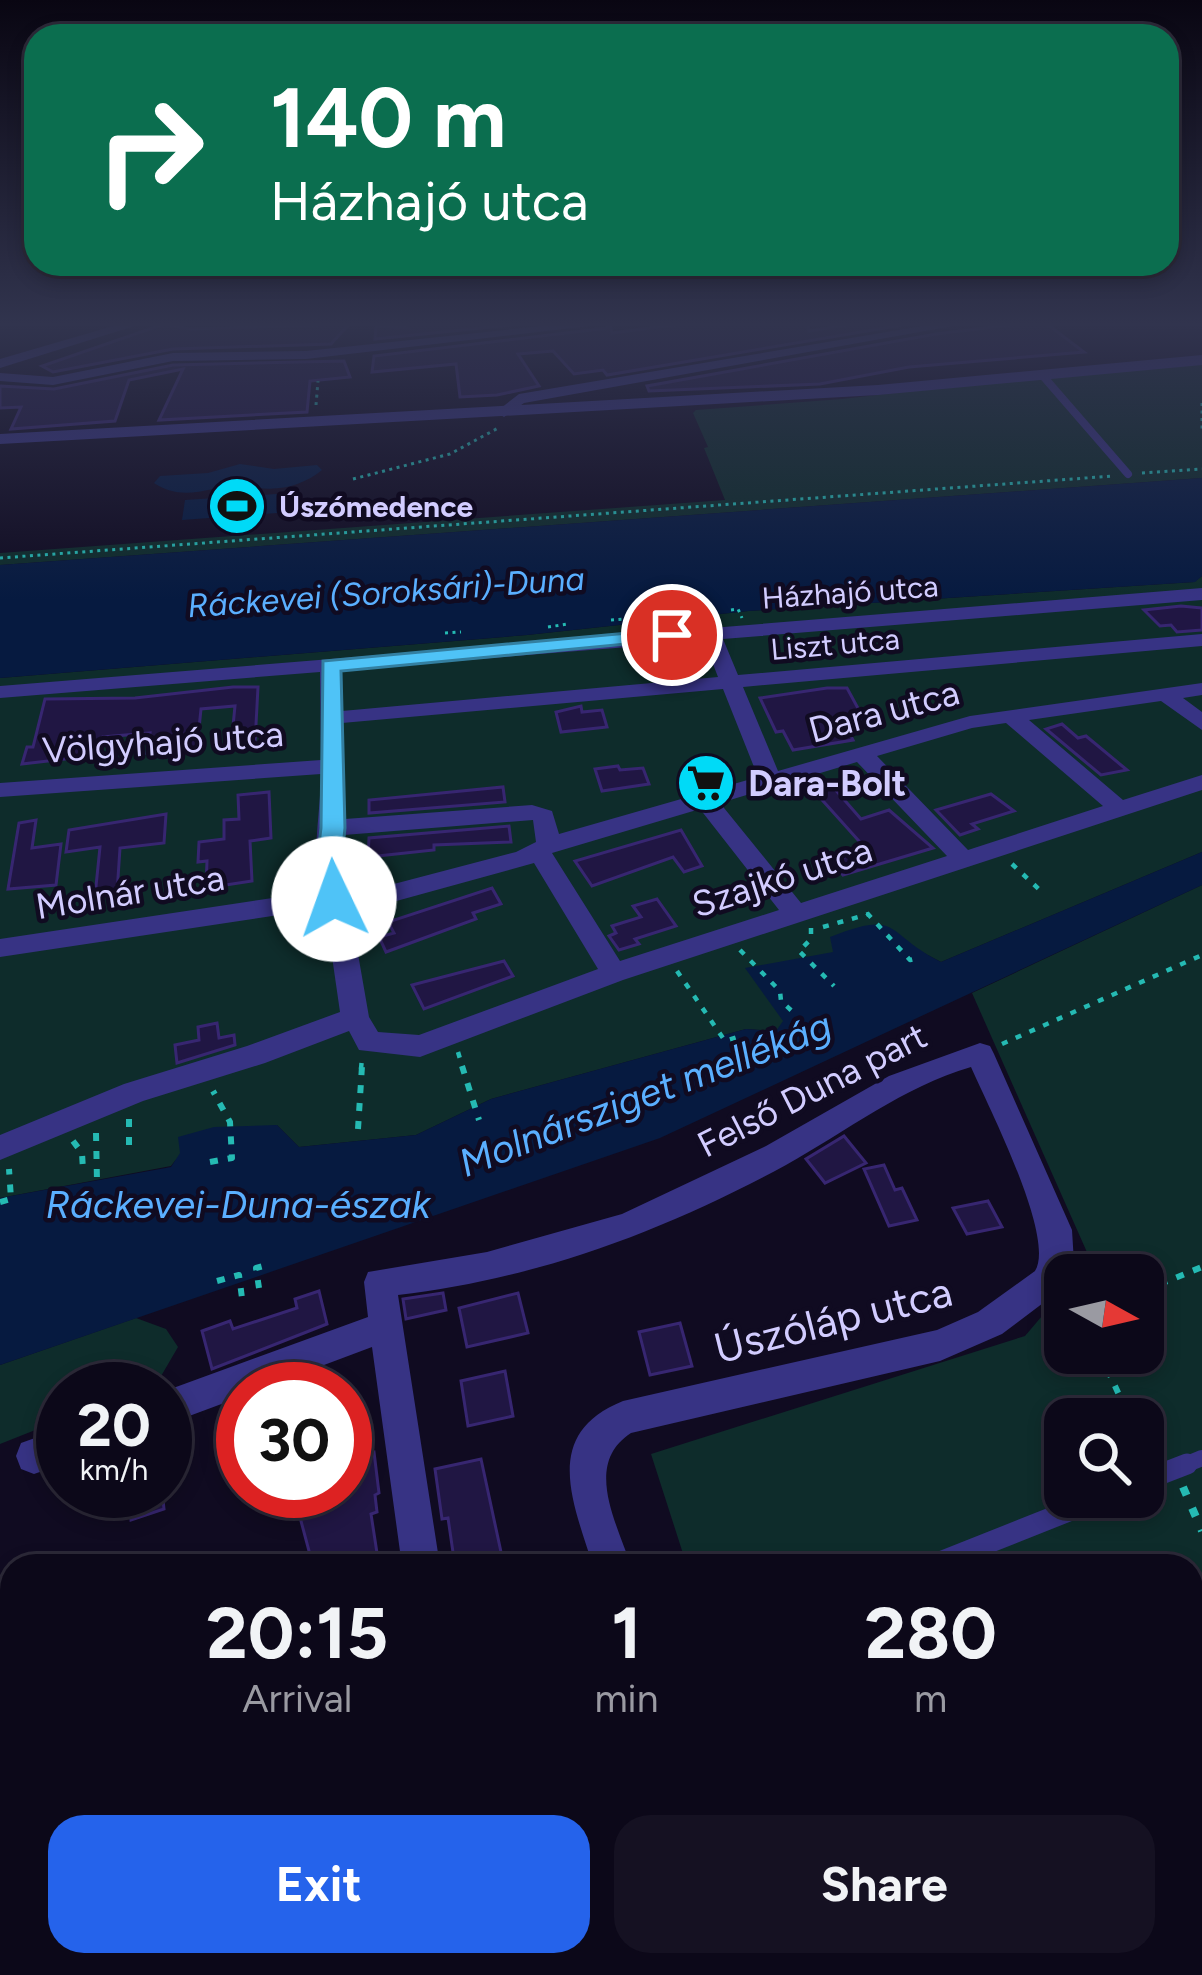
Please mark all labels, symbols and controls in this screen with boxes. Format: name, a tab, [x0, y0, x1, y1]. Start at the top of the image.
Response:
text: 140 m	[270, 67, 506, 168]
icon: right	[72, 72, 228, 228]
text: Házhajó utca	[270, 169, 589, 234]
sports icon: Úszómedence	[206, 475, 268, 537]
place label: Úszómedence	[279, 488, 474, 525]
water label: Ráckevei (Soroksári)-Duna	[186, 559, 586, 625]
street label: Házhajó utca	[760, 567, 940, 617]
pin	[621, 584, 723, 686]
icon: arrive	[639, 602, 705, 668]
street label: Liszt utca	[769, 620, 901, 668]
street label: Dara utca	[804, 670, 964, 752]
street label: Völgyhajó utca	[41, 712, 285, 772]
supermarket icon: Dara-Bolt	[675, 752, 737, 814]
place label: Dara-Bolt	[748, 762, 906, 805]
street label: Szajkó utca	[687, 828, 877, 926]
position arrow	[271, 836, 397, 962]
street label: Molnár utca	[33, 856, 227, 928]
water label: Molnársziget mellékág	[452, 1001, 838, 1187]
street label: Felső Duna part	[690, 1014, 934, 1166]
water label: Ráckevei-Duna-észak	[46, 1181, 432, 1228]
north arrow	[1044, 1254, 1164, 1374]
map controls	[1044, 1254, 1164, 1518]
street label: Úszóláp utca	[709, 1266, 957, 1374]
speed limit sign: 30	[216, 1362, 372, 1518]
text: 20	[77, 1389, 151, 1461]
button: search	[1044, 1398, 1164, 1518]
text: km/h	[80, 1451, 148, 1488]
text: 20:15	[206, 1590, 388, 1676]
text: 1	[611, 1590, 642, 1676]
text: 280	[864, 1590, 997, 1676]
text: Arrival	[242, 1675, 352, 1722]
text: min	[594, 1675, 658, 1722]
text: m	[914, 1675, 947, 1722]
button: Exit	[48, 1815, 590, 1953]
button: Share	[614, 1815, 1155, 1953]

